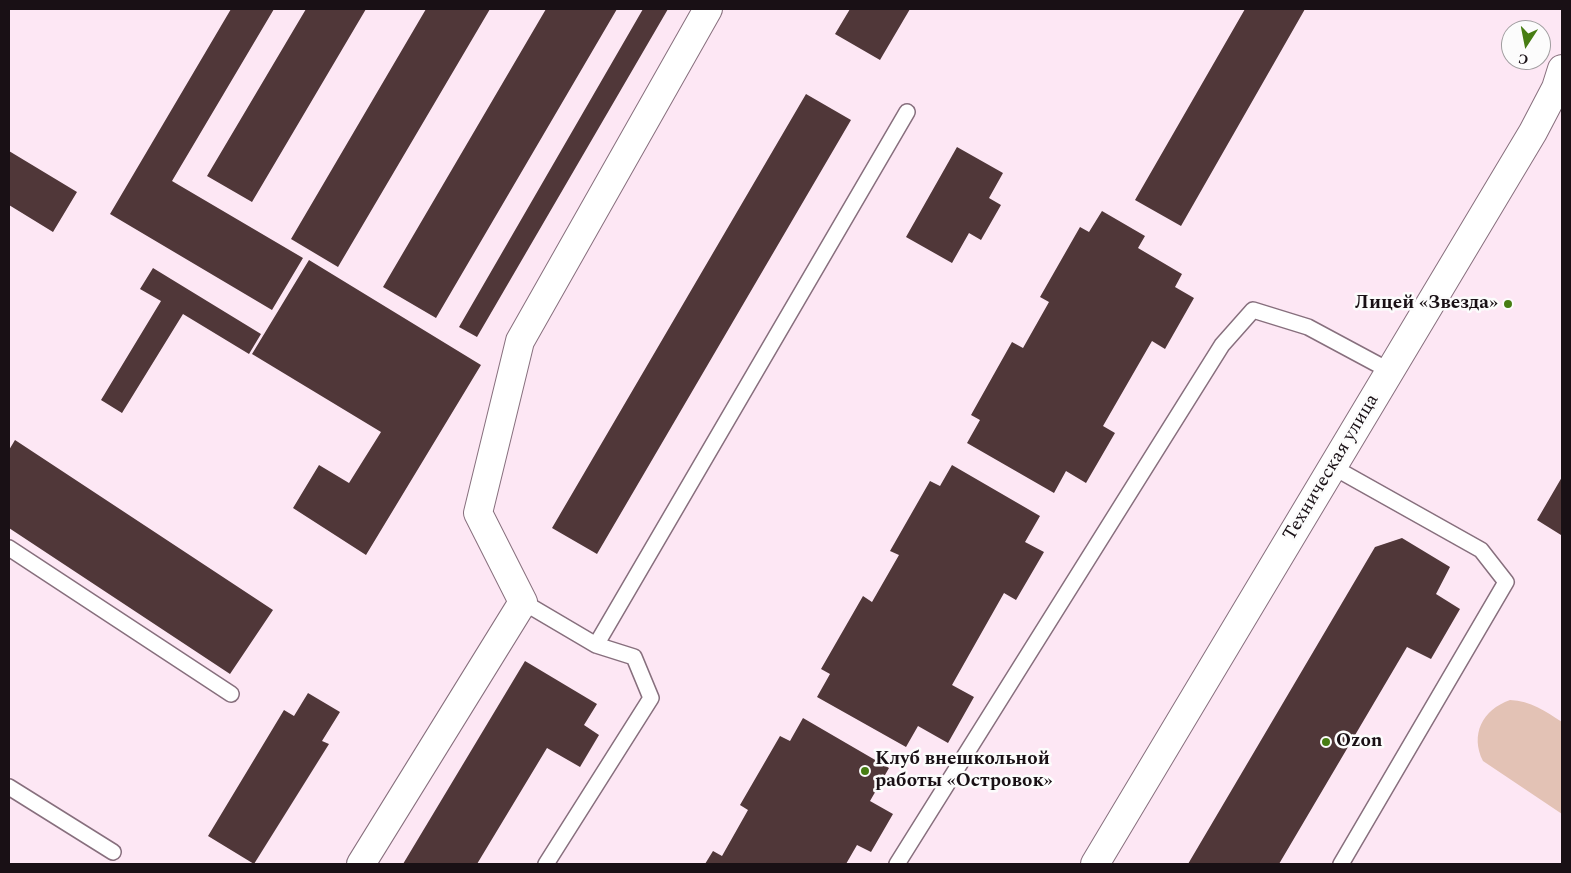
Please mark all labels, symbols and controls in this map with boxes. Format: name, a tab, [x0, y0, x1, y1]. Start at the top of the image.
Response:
north arrow	[1501, 20, 1551, 70]
text: С	[1516, 48, 1530, 70]
place label: Лицей «Звезда»	[1355, 293, 1498, 315]
marker: Лицей «Звезда»	[1502, 298, 1514, 310]
street label: Техническая улица	[1279, 391, 1385, 545]
place label: Ozon	[1336, 731, 1383, 753]
marker: Ozon	[1320, 736, 1332, 748]
place label: Клуб внешкольной работы «Островок»	[875, 749, 1053, 793]
marker: Клуб внешкольной работы «Островок»	[859, 765, 871, 777]

